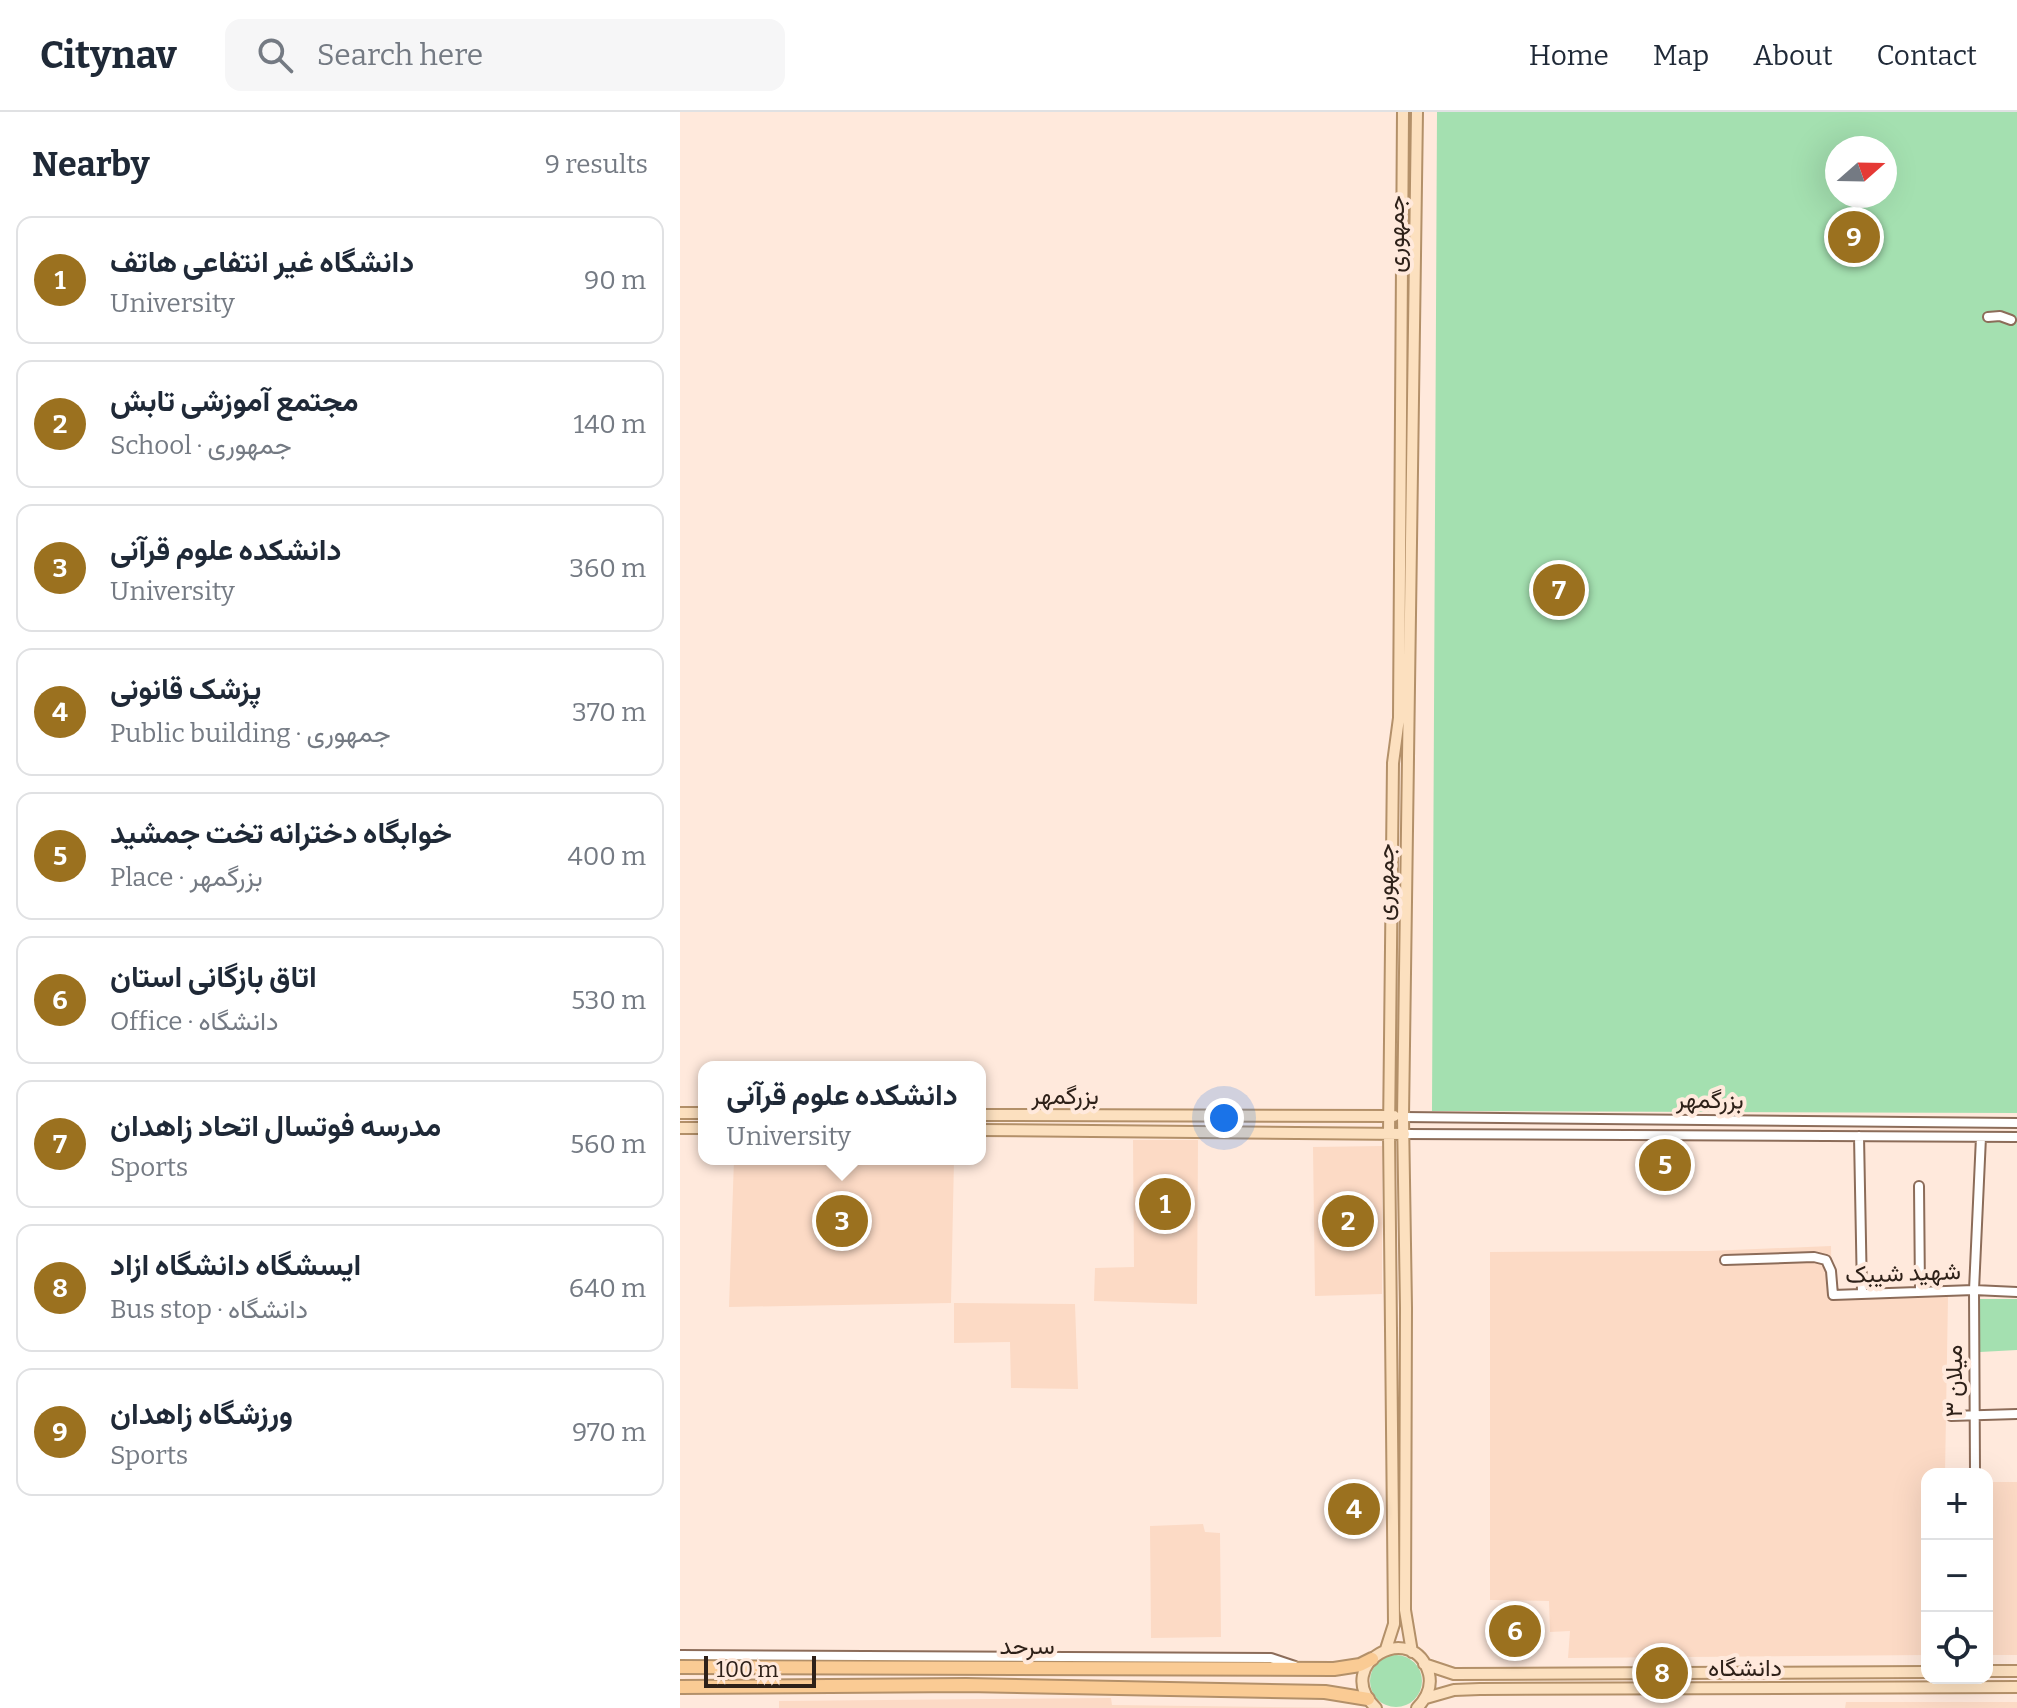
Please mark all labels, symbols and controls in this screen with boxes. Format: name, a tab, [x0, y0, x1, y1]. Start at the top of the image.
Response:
search box	[225, 19, 785, 91]
text: Citynav	[40, 32, 177, 78]
icon: search	[253, 33, 297, 77]
text: Search here	[317, 37, 483, 73]
text: Home	[1529, 39, 1609, 72]
text: Map	[1653, 39, 1709, 72]
text: About	[1753, 39, 1833, 72]
text: Contact	[1877, 39, 1977, 72]
north arrow	[1825, 136, 1897, 208]
text: Nearby	[32, 144, 150, 185]
text: 9 results	[545, 149, 648, 180]
street label: جمهوری	[1382, 195, 1411, 273]
pin: 9	[1828, 207, 1880, 267]
text: دانشگاه غیر انتفاعی هاتف	[110, 244, 414, 280]
text: 1	[54, 265, 66, 296]
text: 90 m	[584, 265, 646, 296]
text: University	[110, 288, 235, 319]
text: مجتمع آموزشی تابش	[110, 383, 359, 419]
text: 2	[53, 409, 67, 440]
text: 140 m	[574, 409, 646, 440]
text: School · جمهوری	[110, 430, 292, 461]
text: دانشکده علوم قرآنی	[110, 532, 342, 568]
text: 3	[53, 553, 67, 584]
text: 360 m	[569, 553, 646, 584]
pin: 7	[1533, 560, 1585, 620]
text: University	[110, 576, 235, 607]
text: پزشک قانونی	[110, 671, 261, 707]
text: 4	[52, 697, 68, 728]
text: 370 m	[572, 697, 646, 728]
text: Public building · جمهوری	[110, 718, 391, 749]
text: خوابگاه دخترانه تخت جمشید	[110, 815, 452, 851]
text: 5	[53, 841, 67, 872]
text: 400 m	[567, 841, 646, 872]
street label: جمهوری	[1370, 843, 1401, 921]
text: Place · بزرگمهر	[110, 862, 263, 893]
text: اتاق بازگانی استان	[110, 959, 317, 995]
text: 6	[52, 985, 68, 1016]
text: 530 m	[571, 985, 646, 1016]
text: Office · دانشگاه	[110, 1006, 278, 1037]
popup	[698, 1061, 986, 1165]
text: دانشکده علوم قرآنی	[726, 1077, 958, 1113]
street label: بزرگمهر	[1030, 1082, 1099, 1111]
street label: بزرگمهر	[1675, 1085, 1744, 1116]
your location	[1204, 1098, 1244, 1138]
text: مدرسه فوتسال اتحاد زاهدان	[110, 1108, 441, 1144]
text: University	[726, 1121, 851, 1152]
text: 7	[53, 1129, 67, 1160]
text: 560 m	[570, 1129, 646, 1160]
pin: 5	[1639, 1135, 1691, 1195]
text: Sports	[110, 1152, 188, 1183]
pin: 1	[1139, 1174, 1191, 1234]
pin: 3	[816, 1191, 868, 1251]
pin: 2	[1322, 1191, 1374, 1251]
text: ایسشگاه دانشگاه ازاد	[110, 1247, 361, 1283]
street label: شهید شیبک	[1845, 1257, 1961, 1290]
text: 8	[52, 1273, 68, 1304]
text: 640 m	[569, 1273, 646, 1304]
text: Bus stop · دانشگاه	[110, 1294, 308, 1325]
street label: میلان ۳	[1940, 1345, 1968, 1417]
text: ورزشگاه زاهدان	[110, 1396, 293, 1432]
text: 9	[52, 1417, 68, 1448]
text: 970 m	[572, 1417, 646, 1448]
text: Sports	[110, 1440, 188, 1471]
map controls	[1921, 1468, 1993, 1684]
button: +	[1921, 1468, 1993, 1540]
pin: 4	[1328, 1479, 1380, 1539]
button: −	[1921, 1540, 1993, 1612]
pin: 6	[1489, 1601, 1541, 1661]
button: locate	[1921, 1612, 1993, 1684]
street label: سرحد	[999, 1632, 1055, 1661]
pin: 8	[1636, 1643, 1688, 1703]
scale bar	[704, 1652, 816, 1688]
street label: دانشگاه	[1708, 1654, 1782, 1682]
text: 100 m	[716, 1656, 779, 1683]

